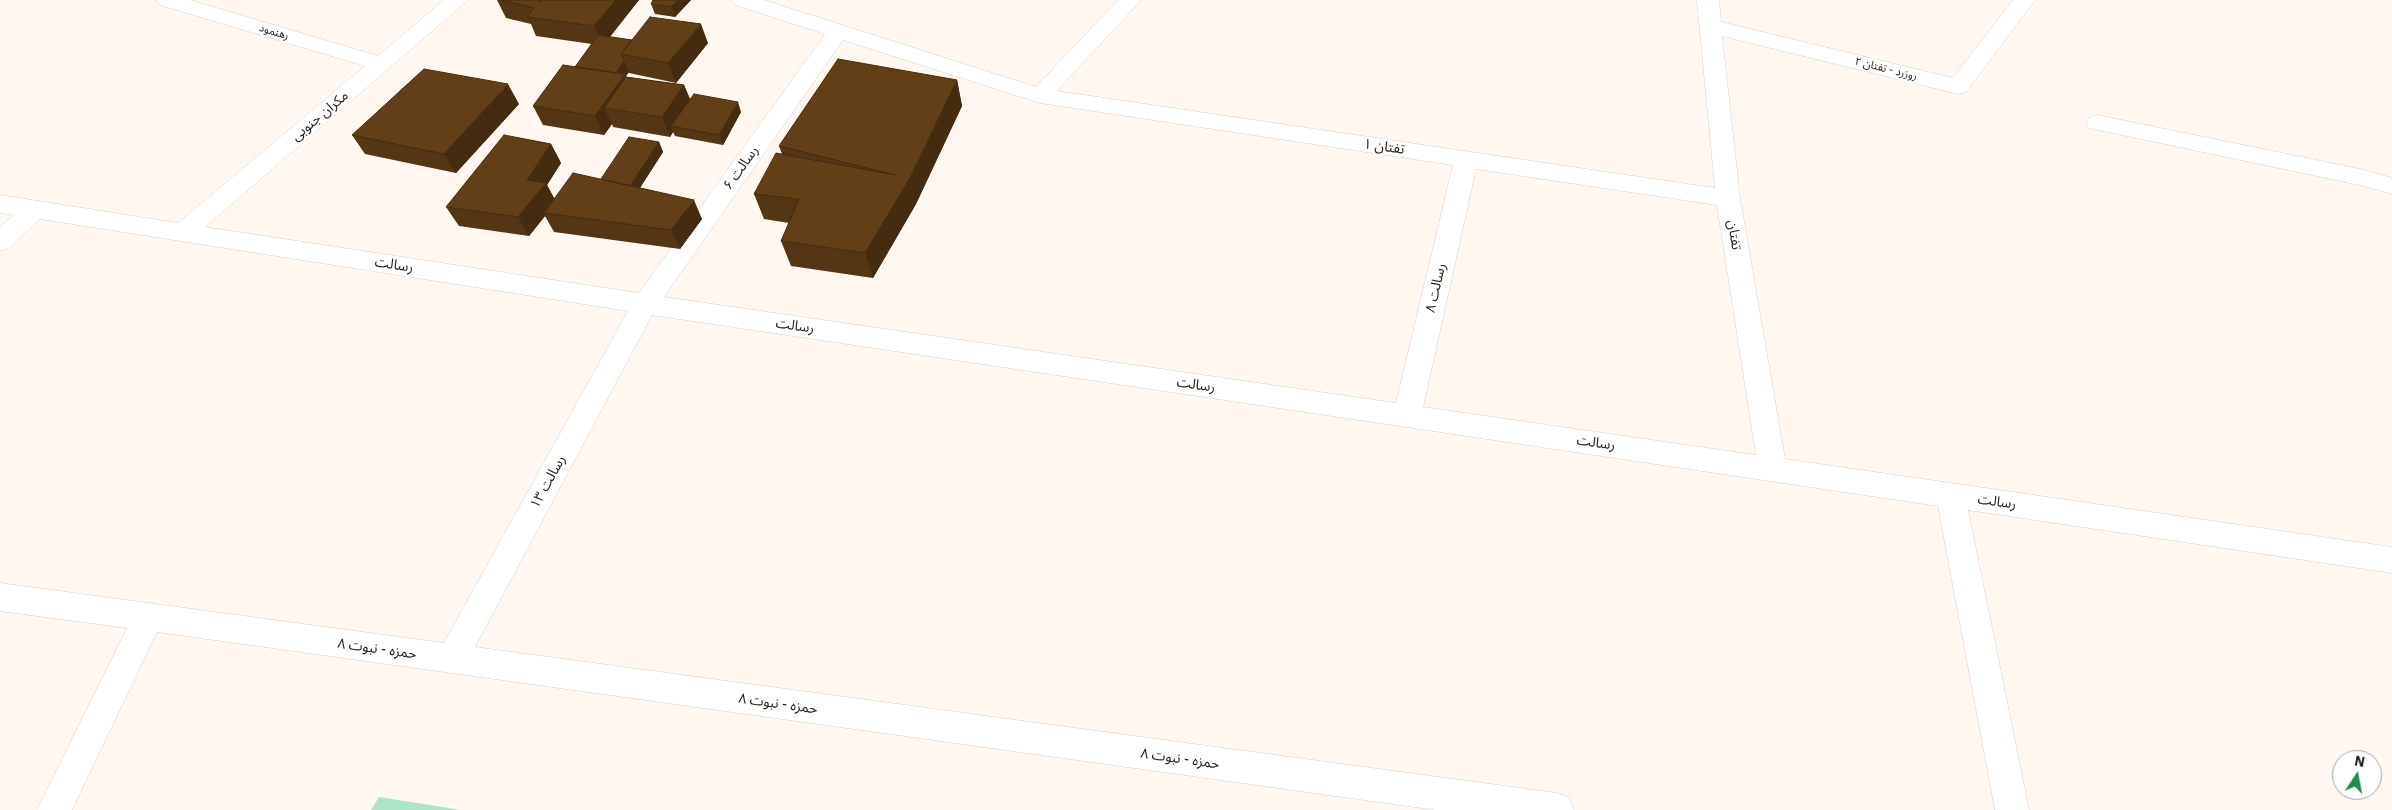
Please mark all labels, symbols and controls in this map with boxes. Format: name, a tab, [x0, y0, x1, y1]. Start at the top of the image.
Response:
street label: رهنمود	[257, 21, 291, 43]
street label: روزرد - تفتان ۲	[1853, 55, 1919, 83]
street label: مکران جنوبی	[288, 87, 352, 145]
street label: تفتان ۱	[1362, 136, 1406, 158]
street label: رسالت ۶	[720, 143, 762, 193]
street label: تفتان	[1723, 219, 1745, 251]
street label: رسالت	[374, 254, 414, 276]
street label: رسالت ۸	[1422, 262, 1450, 314]
street label: رسالت	[775, 315, 815, 337]
street label: رسالت	[1176, 374, 1216, 396]
street label: رسالت	[1576, 432, 1616, 454]
street label: رسالت ۱۳	[527, 453, 569, 511]
street label: رسالت	[1977, 491, 2017, 513]
street label: حمزه - نبوت ۸	[336, 635, 418, 663]
street label: حمزه - نبوت ۸	[737, 690, 819, 718]
street label: حمزه - نبوت ۸	[1139, 745, 1221, 773]
north arrow	[2332, 750, 2382, 800]
text: N	[2353, 751, 2366, 771]

